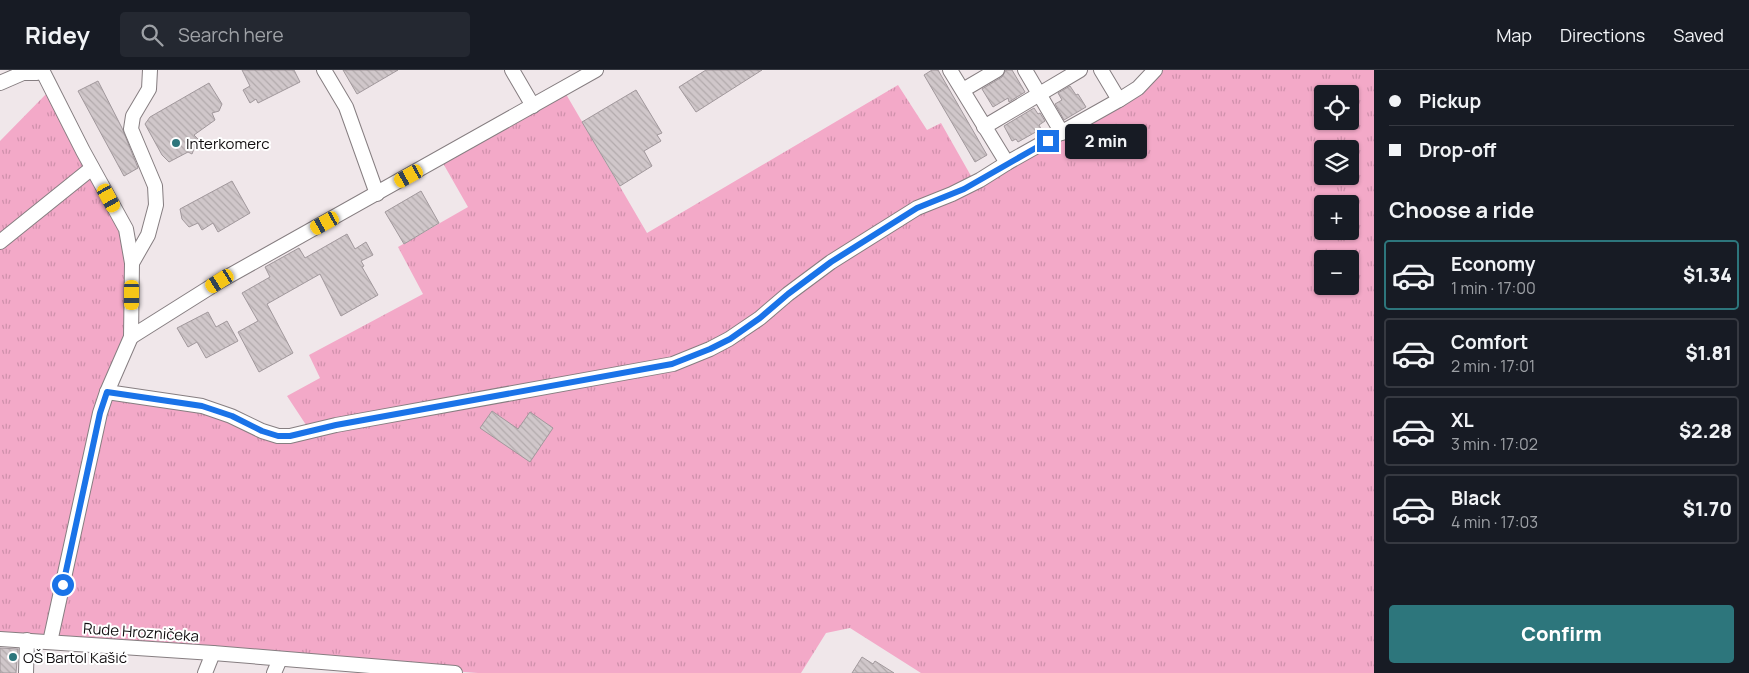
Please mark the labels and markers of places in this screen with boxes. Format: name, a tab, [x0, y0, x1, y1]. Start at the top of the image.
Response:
place label: Interkomerc	[186, 133, 269, 154]
marker: Interkomerc	[170, 137, 182, 149]
place label: OŠ Bartol Kašić	[23, 647, 127, 668]
marker: OŠ Bartol Kašić	[7, 651, 19, 663]

